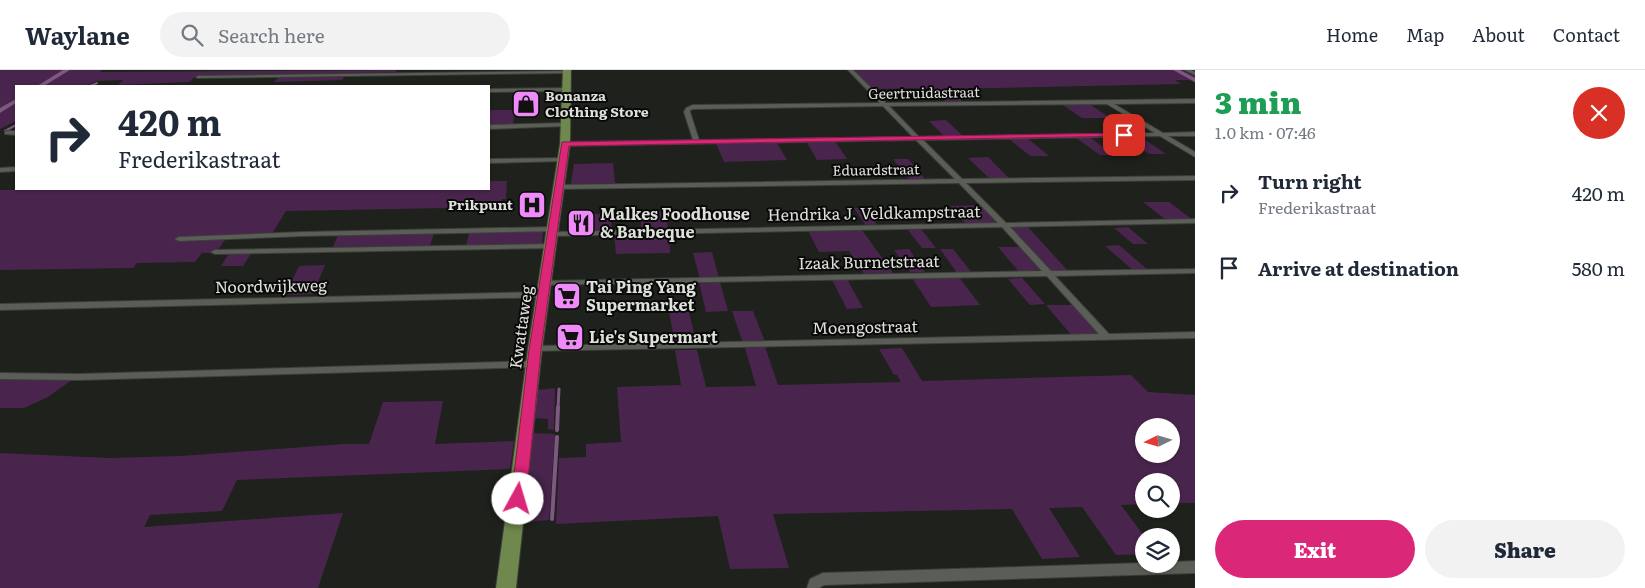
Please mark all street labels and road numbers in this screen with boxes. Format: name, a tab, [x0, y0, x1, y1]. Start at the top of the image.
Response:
street label: Geertruidastraat	[868, 81, 980, 103]
street label: Eduardstraat	[832, 158, 920, 180]
street label: Hendrika J. Veldkampstraat	[767, 198, 981, 226]
street label: Izaak Burnetstraat	[798, 248, 940, 274]
street label: Noordwijkweg	[215, 272, 327, 298]
street label: Kwattaweg	[502, 283, 538, 370]
street label: Moengostraat	[812, 313, 919, 339]

